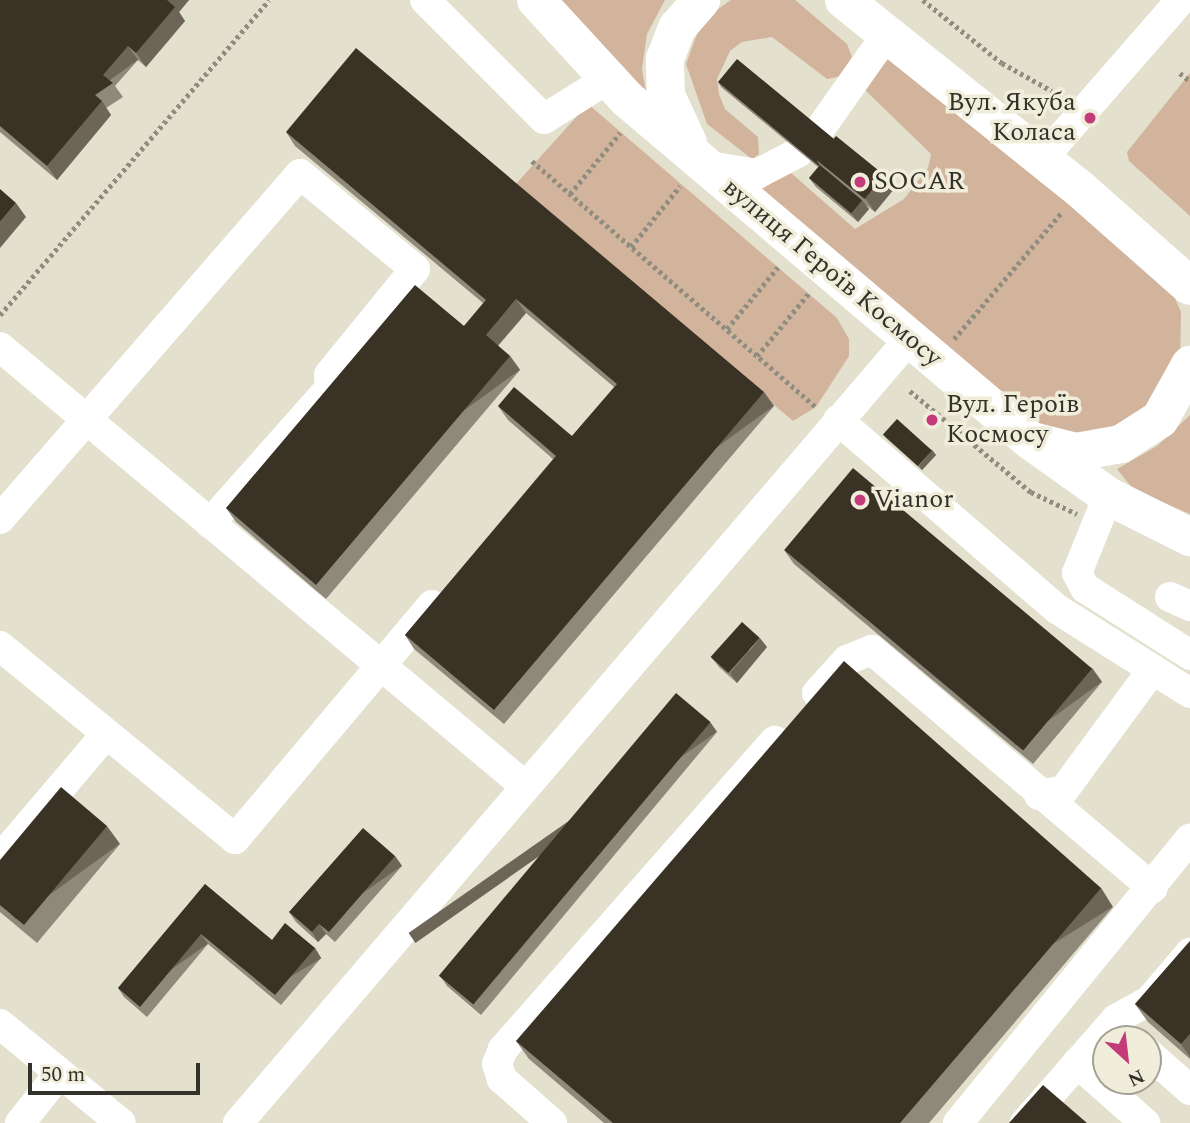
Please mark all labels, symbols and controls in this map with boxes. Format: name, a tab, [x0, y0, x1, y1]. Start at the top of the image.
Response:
place label: Вул. Якуба Коласа	[947, 87, 1076, 148]
marker: Вул. Якуба Коласа	[1082, 110, 1098, 126]
place label: SOCAR	[874, 166, 964, 198]
street label: вулиця Героїв Космосу	[716, 172, 948, 374]
marker: SOCAR	[852, 174, 868, 190]
place label: Вул. Героїв Космосу	[946, 389, 1079, 450]
marker: Вул. Героїв Космосу	[924, 412, 940, 428]
place label: Vianor	[874, 484, 954, 516]
marker: Vianor	[852, 492, 868, 508]
north arrow	[1092, 1025, 1162, 1095]
scale bar	[32, 1050, 203, 1094]
text: 50 m	[41, 1059, 85, 1091]
text: N	[1122, 1061, 1149, 1094]

